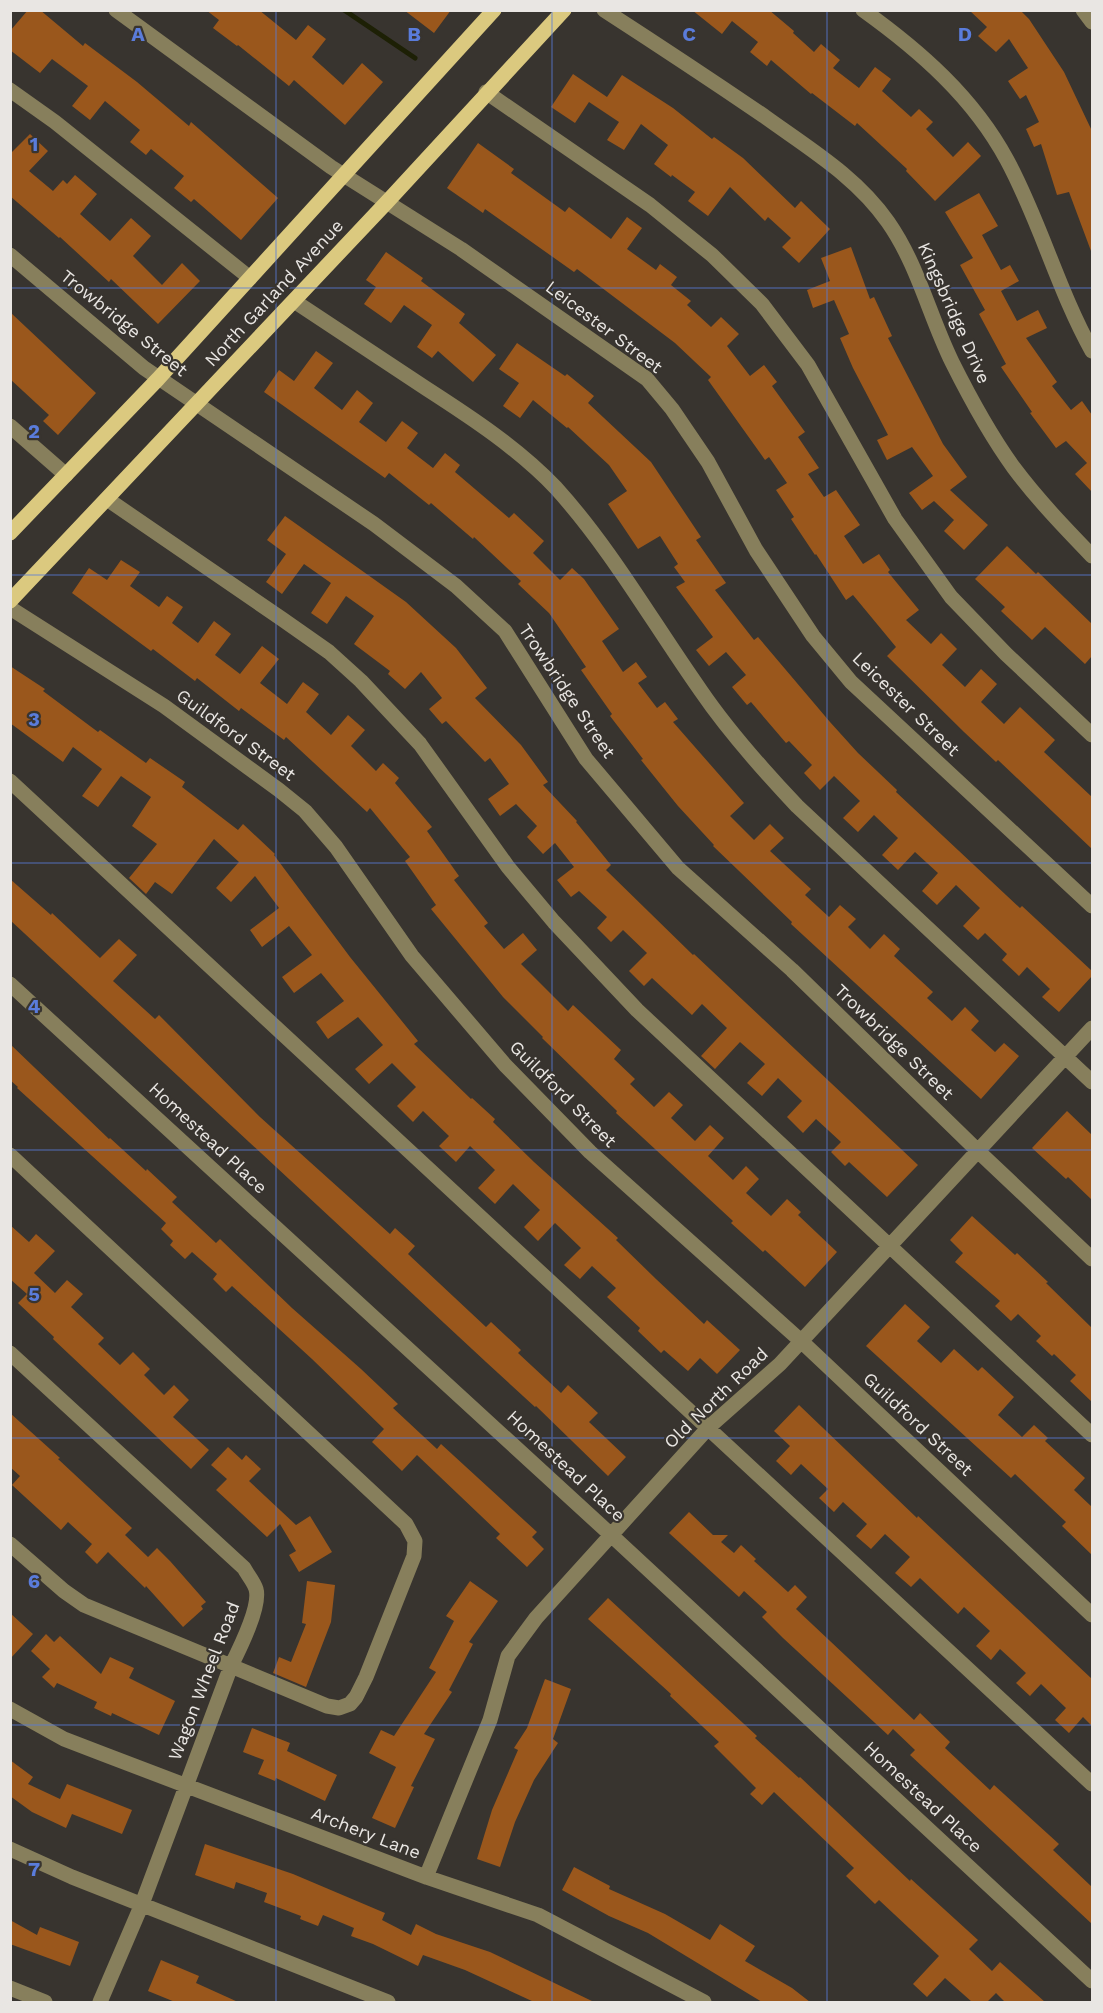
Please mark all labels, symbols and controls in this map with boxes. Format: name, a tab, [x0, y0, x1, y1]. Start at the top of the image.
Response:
text: A	[131, 22, 145, 46]
text: B	[407, 22, 421, 46]
text: C	[682, 22, 696, 46]
text: D	[958, 22, 972, 46]
text: 1	[30, 132, 38, 156]
street label: North Garland Avenue	[200, 215, 347, 370]
street label: Kingsbridge Drive	[914, 239, 995, 387]
street label: Trowbridge Street	[57, 265, 192, 381]
street label: Leicester Street	[542, 276, 667, 378]
text: 2	[28, 419, 40, 443]
street label: Trowbridge Street	[515, 620, 620, 762]
street label: Leicester Street	[848, 647, 965, 760]
street label: Guildford Street	[173, 684, 300, 785]
text: 3	[28, 707, 40, 731]
street label: Trowbridge Street	[831, 979, 959, 1104]
text: 4	[28, 994, 41, 1018]
street label: Guildford Street	[506, 1036, 621, 1152]
street label: Homestead Place	[145, 1078, 272, 1198]
text: 5	[28, 1282, 40, 1306]
street label: Old North Road	[660, 1343, 772, 1452]
street label: Guildford Street	[859, 1368, 978, 1480]
street label: Homestead Place	[503, 1406, 630, 1526]
text: 6	[28, 1569, 40, 1593]
street label: Wagon Wheel Road	[164, 1599, 243, 1763]
street label: Homestead Place	[860, 1737, 987, 1857]
street label: Archery Lane	[309, 1802, 424, 1863]
text: 7	[28, 1857, 40, 1881]

